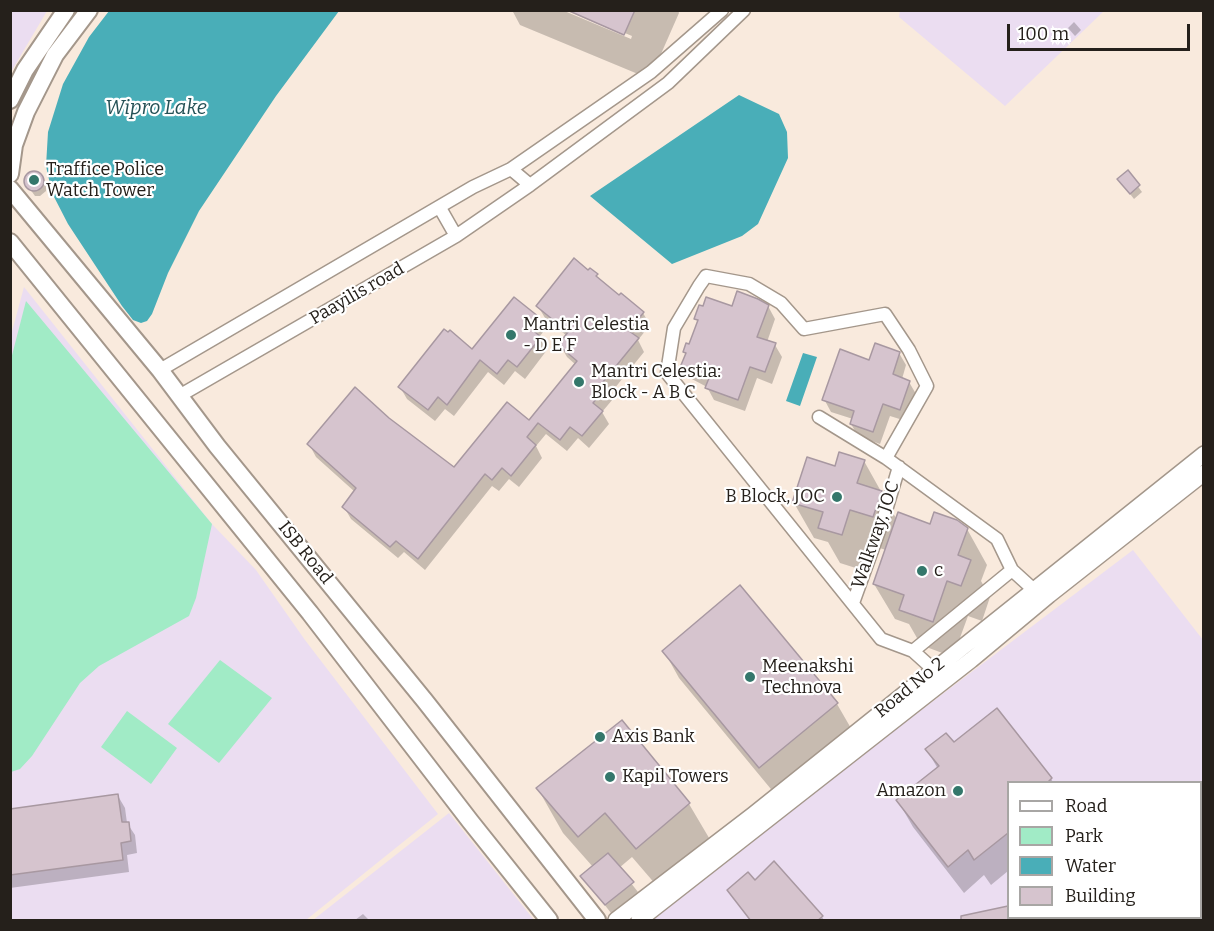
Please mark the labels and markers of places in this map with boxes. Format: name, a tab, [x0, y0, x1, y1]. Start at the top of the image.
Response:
place label: Traffice Police Watch Tower	[46, 159, 164, 201]
marker: Traffice Police Watch Tower	[27, 173, 41, 187]
place label: Mantri Celestia - D E F	[523, 314, 649, 356]
marker: Mantri Celestia - D E F	[504, 328, 518, 342]
place label: Mantri Celestia: Block - A B C	[591, 361, 721, 404]
marker: Mantri Celestia: Block - A B C	[572, 375, 586, 389]
place label: B Block, JOC	[725, 486, 825, 508]
marker: B Block, JOC	[830, 490, 844, 504]
place label: c	[934, 560, 943, 582]
marker: c	[915, 564, 929, 578]
place label: Meenakshi Technova	[762, 656, 853, 698]
marker: Meenakshi Technova	[743, 670, 757, 684]
place label: Axis Bank	[612, 726, 695, 748]
marker: Axis Bank	[593, 730, 607, 744]
place label: Kapil Towers	[622, 766, 729, 788]
marker: Kapil Towers	[603, 770, 617, 784]
place label: Amazon	[876, 780, 946, 802]
marker: Amazon	[951, 784, 965, 798]

